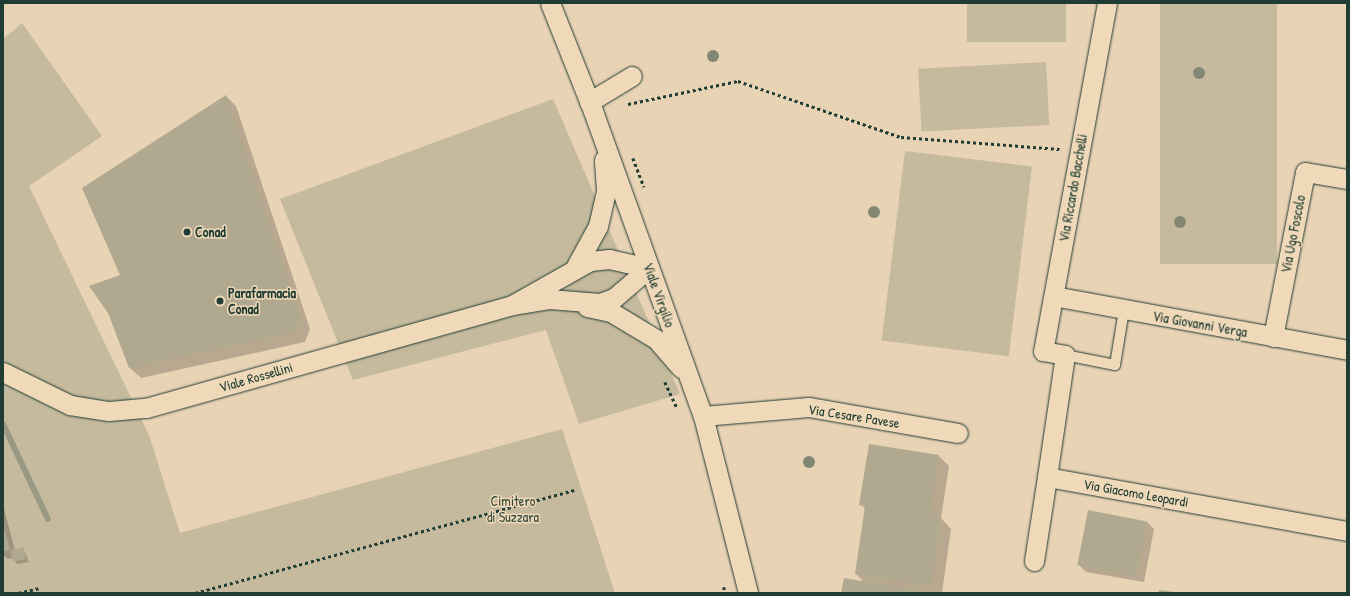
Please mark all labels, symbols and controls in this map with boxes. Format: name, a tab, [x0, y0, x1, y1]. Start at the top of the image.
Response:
street label: Via Riccardo Bacchelli	[1055, 133, 1091, 243]
street label: Via Ugo Foscolo	[1277, 194, 1309, 274]
place label: Conad	[195, 224, 226, 240]
marker: Conad	[182, 227, 192, 237]
street label: Viale Virgilio	[640, 261, 678, 329]
place label: Parafarmacia Conad	[228, 285, 296, 318]
marker: Parafarmacia Conad	[215, 296, 225, 306]
street label: Via Giovanni Verga	[1151, 307, 1249, 341]
street label: Viale Rossellini	[217, 358, 295, 396]
street label: Via Cesare Pavese	[807, 400, 901, 432]
street label: Via Giacomo Leopardi	[1082, 475, 1190, 511]
park label: Cimitero di Suzzara	[487, 493, 539, 526]

